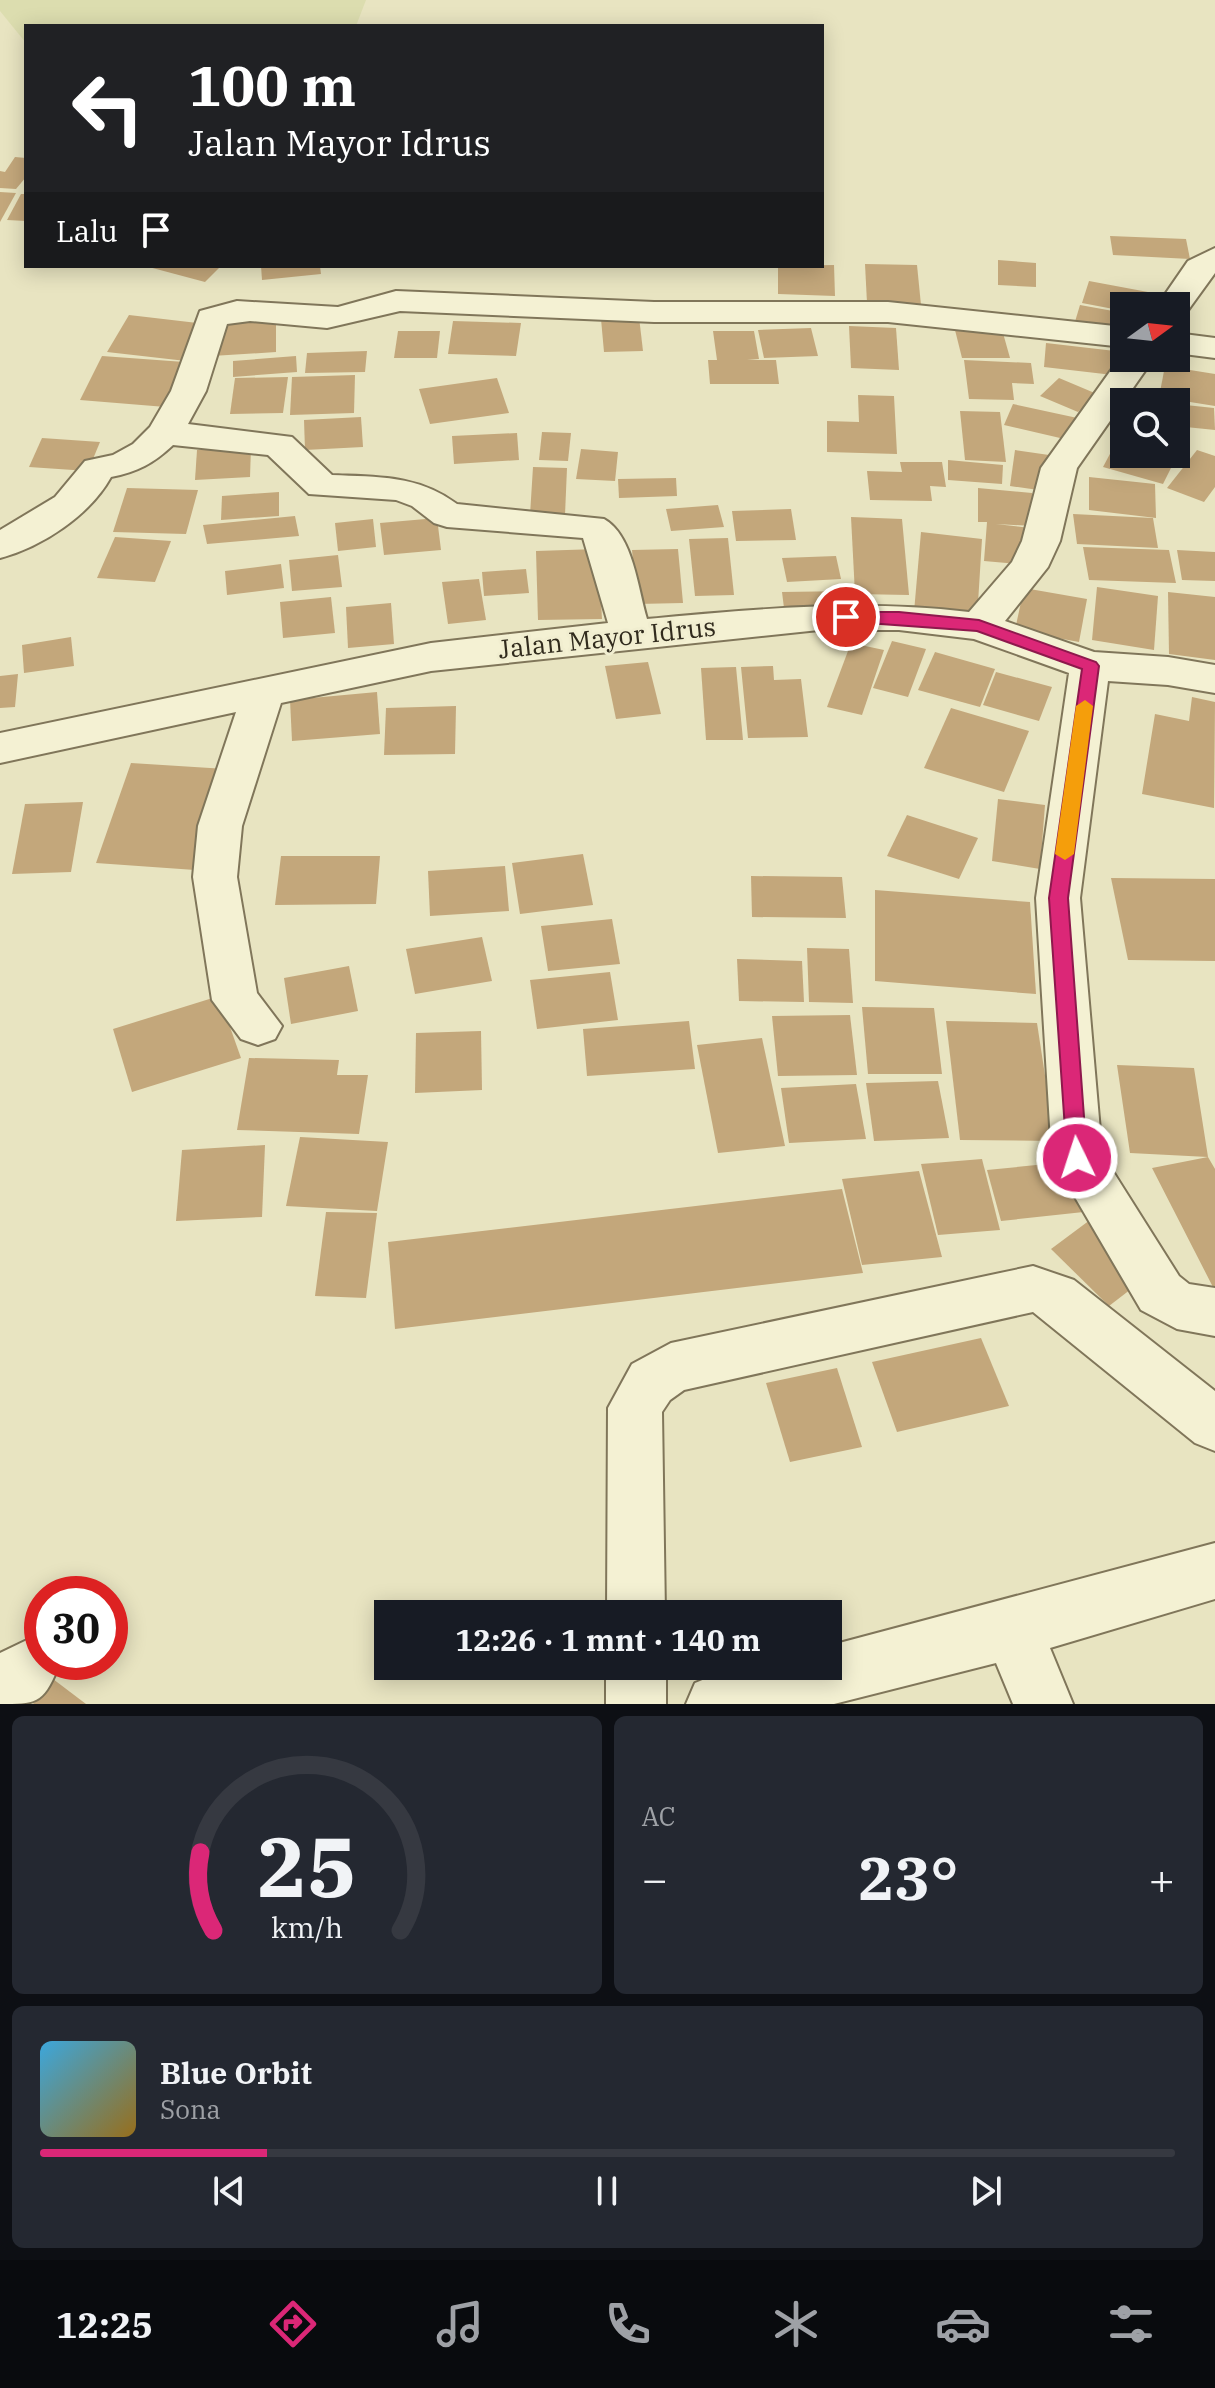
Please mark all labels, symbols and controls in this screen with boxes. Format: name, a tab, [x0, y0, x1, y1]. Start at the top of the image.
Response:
text: 100 m	[188, 49, 356, 121]
icon: left	[56, 56, 160, 160]
text: Jalan Mayor Idrus	[188, 119, 491, 166]
icon: arrive	[134, 208, 178, 252]
text: Lalu	[56, 211, 118, 250]
north arrow	[1110, 292, 1190, 372]
map controls	[1110, 292, 1190, 468]
button: search	[1110, 388, 1190, 468]
pin	[812, 583, 880, 651]
icon: arrive	[824, 595, 868, 639]
street label: Jalan Mayor Idrus	[496, 609, 717, 665]
position arrow	[1035, 1116, 1119, 1200]
speed limit sign: 30	[24, 1576, 128, 1680]
text: 12:26 · 1 mnt · 140 m	[455, 1620, 761, 1659]
text: AC	[642, 1799, 676, 1833]
text: 25	[257, 1812, 357, 1920]
text: 23°	[858, 1838, 958, 1917]
text: −	[642, 1850, 668, 1907]
text: +	[1149, 1850, 1175, 1907]
text: km/h	[271, 1909, 343, 1946]
text: Blue Orbit	[160, 2053, 312, 2092]
text: Sona	[160, 2092, 221, 2126]
icon: previous	[207, 2169, 251, 2213]
icon: pause	[585, 2169, 629, 2213]
icon: next	[964, 2169, 1008, 2213]
icon: directions	[265, 2296, 321, 2352]
icon: music	[432, 2296, 488, 2352]
icon: phone	[600, 2296, 656, 2352]
icon: climate	[768, 2296, 824, 2352]
icon: car	[935, 2296, 991, 2352]
icon: filters	[1103, 2296, 1159, 2352]
text: 12:25	[56, 2301, 153, 2348]

